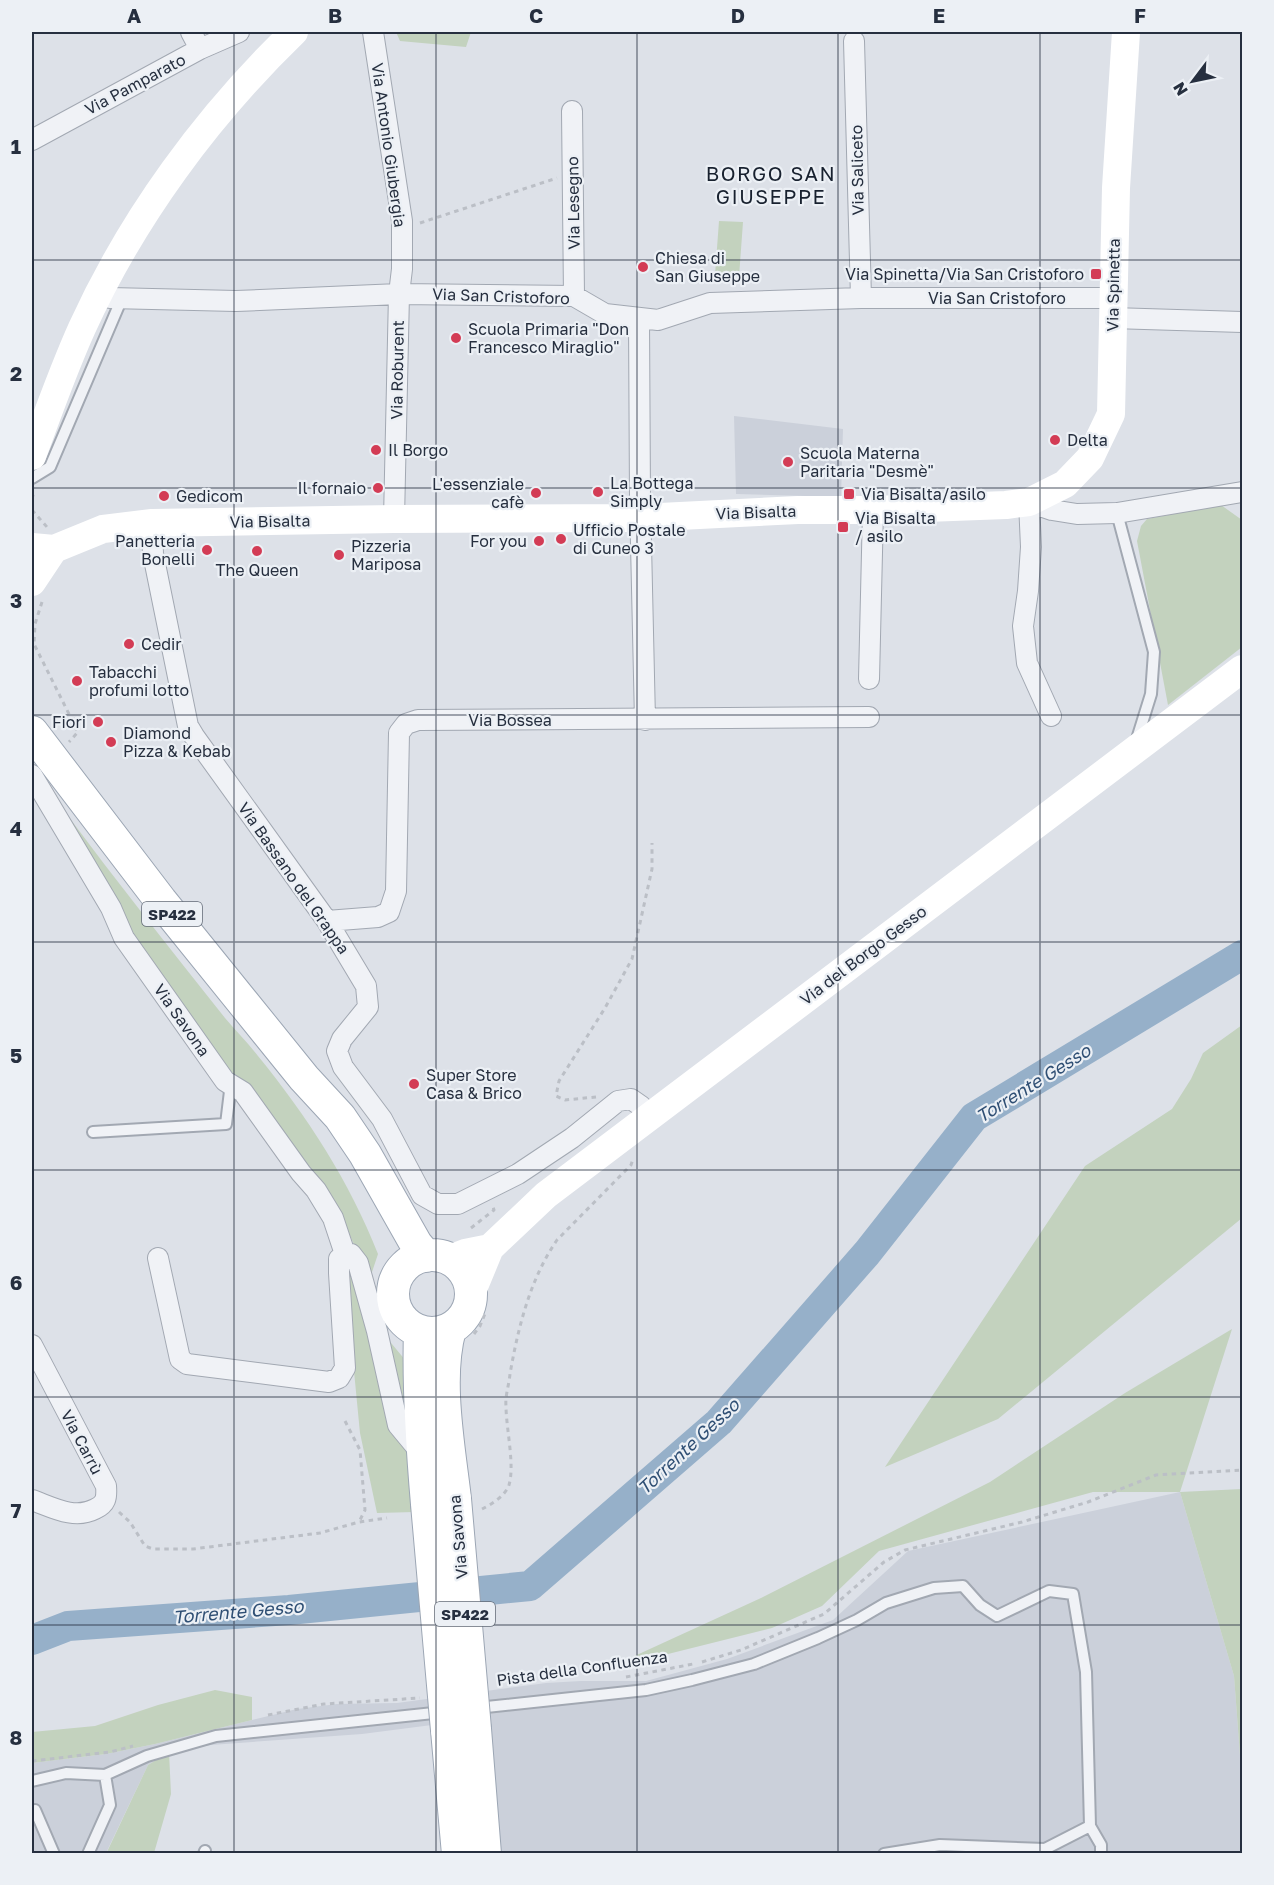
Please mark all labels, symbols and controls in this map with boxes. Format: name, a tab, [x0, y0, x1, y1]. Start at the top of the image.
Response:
text: A	[127, 3, 141, 27]
text: B	[328, 3, 342, 27]
text: C	[529, 3, 543, 27]
text: D	[731, 3, 745, 27]
text: E	[933, 3, 945, 27]
text: F	[1134, 3, 1146, 27]
street label: Via Pamparato	[81, 49, 189, 119]
north arrow	[1163, 51, 1223, 111]
street label: Via Antonio Giubergia	[368, 62, 410, 228]
text: N	[1169, 78, 1192, 99]
street label: Via Saliceto	[846, 124, 868, 216]
text: 1	[11, 134, 21, 158]
street label: Via Lesegno	[562, 156, 584, 250]
district label: BORGO SAN GIUSEPPE	[706, 161, 836, 208]
street label: Via Spinetta	[1102, 238, 1124, 332]
place label: Chiesa di San Giuseppe	[655, 248, 760, 286]
marker: Chiesa di San Giuseppe	[636, 260, 650, 274]
place label: Via Spinetta/Via San Cristoforo	[845, 264, 1084, 284]
marker: Via Spinetta/Via San Cristoforo	[1089, 267, 1103, 281]
street label: Via San Cristoforo	[432, 284, 570, 308]
street label: Via San Cristoforo	[928, 288, 1066, 308]
place label: Scuola Primaria "Don Francesco Miraglio"	[468, 319, 629, 357]
street label: Via Roburent	[386, 320, 408, 420]
marker: Scuola Primaria "Don Francesco Miraglio"	[449, 331, 463, 345]
text: 2	[10, 361, 22, 385]
place label: Delta	[1067, 430, 1108, 450]
marker: Delta	[1048, 433, 1062, 447]
place label: Il Borgo	[388, 440, 448, 460]
marker: Il Borgo	[369, 443, 383, 457]
place label: Scuola Materna Paritaria "Desmè"	[800, 443, 934, 481]
marker: Scuola Materna Paritaria "Desmè"	[781, 455, 795, 469]
place label: La Bottega Simply	[610, 473, 693, 511]
place label: L'essenziale cafè	[432, 474, 524, 512]
place label: Il fornaio	[298, 478, 366, 498]
marker: Il fornaio	[371, 481, 385, 495]
place label: Via Bisalta/asilo	[861, 484, 986, 504]
marker: La Bottega Simply	[591, 485, 605, 499]
place label: Gedicom	[176, 486, 243, 506]
marker: L'essenziale cafè	[529, 486, 543, 500]
marker: Via Bisalta/asilo	[842, 487, 856, 501]
marker: Gedicom	[157, 489, 171, 503]
street label: Via Bisalta	[715, 501, 797, 523]
place label: Via Bisalta / asilo	[855, 508, 936, 546]
street label: Via Bisalta	[229, 510, 311, 532]
place label: Ufficio Postale di Cuneo 3	[573, 520, 686, 558]
marker: Via Bisalta / asilo	[836, 520, 850, 534]
place label: Panetteria Bonelli	[115, 531, 195, 569]
place label: For you	[470, 531, 527, 551]
marker: Ufficio Postale di Cuneo 3	[554, 532, 568, 546]
marker: For you	[532, 534, 546, 548]
place label: Pizzeria Mariposa	[351, 536, 421, 574]
marker: Panetteria Bonelli	[200, 543, 214, 557]
marker: The Queen	[250, 544, 264, 558]
marker: Pizzeria Mariposa	[332, 548, 346, 562]
place label: The Queen	[216, 560, 298, 580]
text: 3	[10, 588, 22, 612]
place label: Cedir	[141, 634, 182, 654]
marker: Cedir	[122, 637, 136, 651]
place label: Tabacchi profumi lotto	[89, 662, 189, 700]
marker: Tabacchi profumi lotto	[70, 674, 84, 688]
street label: Via Bossea	[468, 710, 552, 730]
place label: Fiori	[52, 712, 86, 732]
marker: Fiori	[91, 715, 105, 729]
place label: Diamond Pizza & Kebab	[123, 723, 231, 761]
marker: Diamond Pizza & Kebab	[104, 735, 118, 749]
street label: Via Bassano del Grappa	[234, 798, 354, 958]
text: 4	[10, 816, 22, 840]
street label: Via del Borgo Gesso	[796, 901, 930, 1009]
road number: SP422	[142, 902, 202, 926]
street label: Via Savona	[150, 980, 214, 1060]
water label: Torrente Gesso	[972, 1038, 1095, 1127]
text: 5	[10, 1043, 22, 1067]
place label: Super Store Casa & Brico	[426, 1065, 522, 1103]
marker: Super Store Casa & Brico	[407, 1077, 421, 1091]
text: 6	[10, 1270, 22, 1294]
water label: Torrente Gesso	[633, 1393, 744, 1499]
street label: Via Carrù	[57, 1406, 107, 1478]
street label: Via Savona	[444, 1494, 472, 1580]
text: 7	[11, 1498, 22, 1522]
water label: Torrente Gesso	[172, 1594, 305, 1628]
road number: SP422	[435, 1602, 495, 1626]
street label: Pista della Confluenza	[495, 1646, 669, 1690]
text: 8	[10, 1725, 22, 1749]

